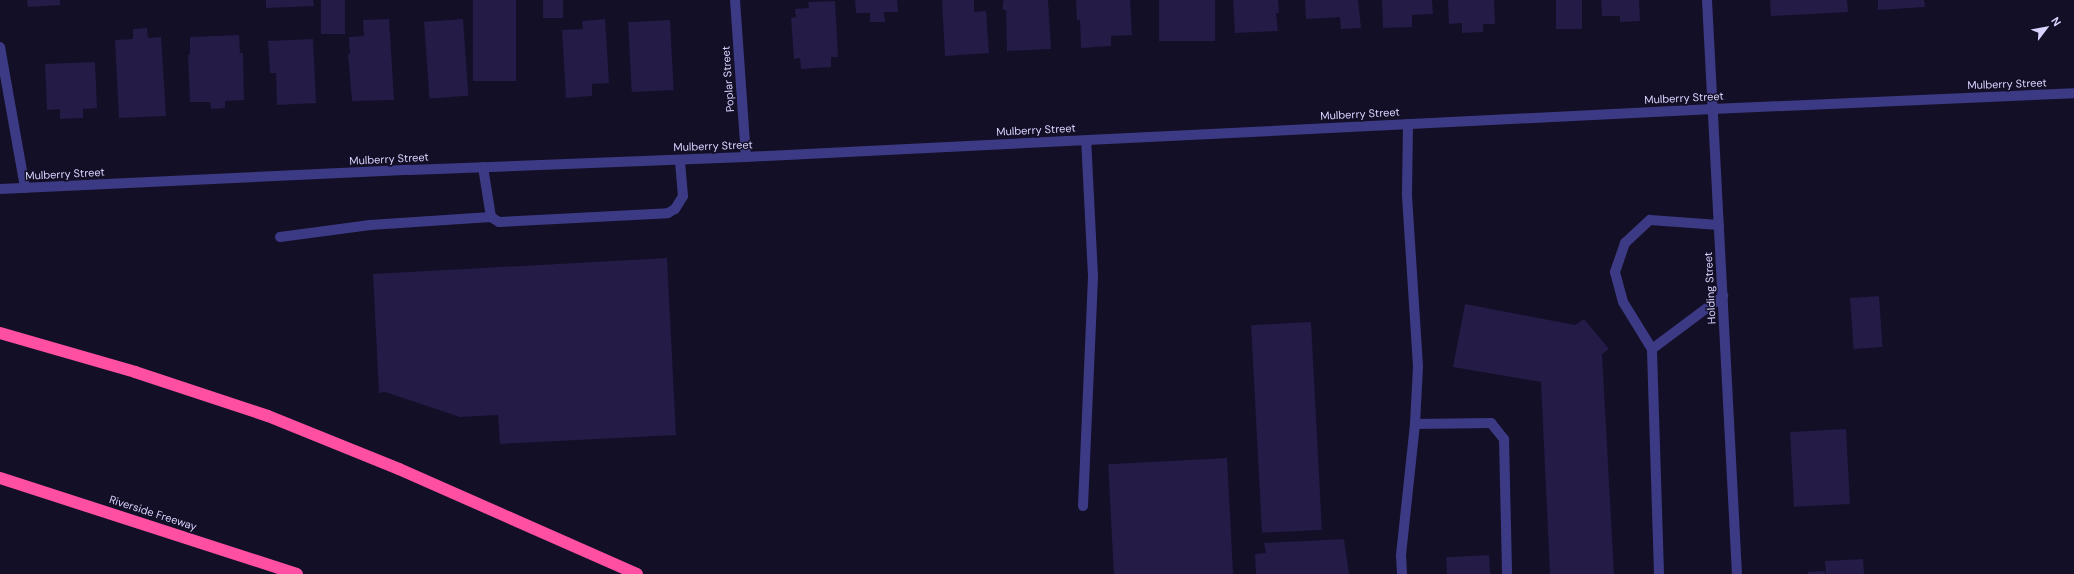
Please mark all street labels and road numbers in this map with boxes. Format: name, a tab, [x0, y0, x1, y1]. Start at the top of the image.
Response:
street label: Poplar Street	[719, 46, 737, 112]
street label: Mulberry Street	[1967, 76, 2047, 92]
street label: Mulberry Street	[1644, 89, 1724, 107]
street label: Mulberry Street	[1320, 105, 1400, 123]
street label: Mulberry Street	[996, 121, 1076, 139]
street label: Mulberry Street	[673, 138, 753, 154]
street label: Mulberry Street	[349, 150, 429, 168]
street label: Mulberry Street	[25, 165, 105, 183]
street label: Holding Street	[1702, 251, 1718, 325]
street label: Riverside Freeway	[107, 493, 199, 533]

